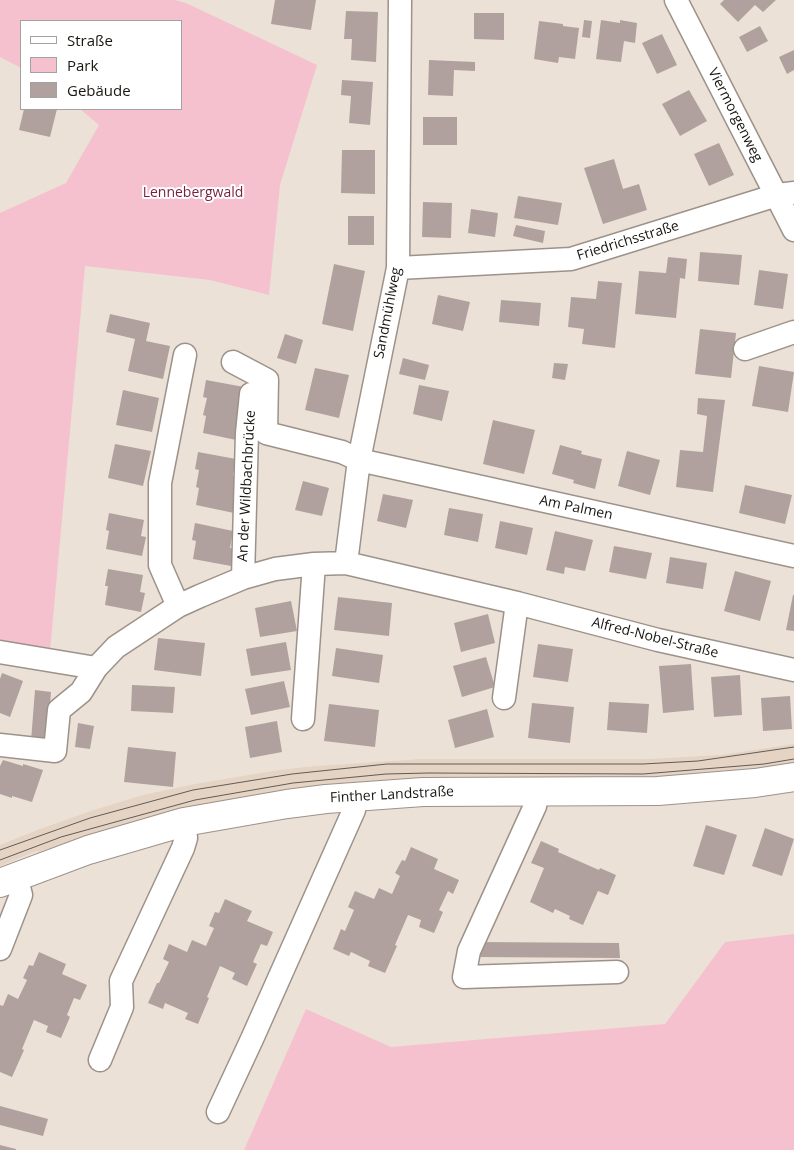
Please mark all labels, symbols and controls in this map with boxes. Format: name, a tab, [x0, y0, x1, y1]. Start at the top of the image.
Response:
legend	[20, 20, 182, 110]
text: Straße	[67, 30, 113, 50]
text: Park	[67, 55, 98, 75]
street label: Viermorgenweg	[704, 65, 766, 165]
text: Gebäude	[67, 80, 131, 100]
park label: Lennebergwald	[143, 185, 243, 201]
street label: Friedrichsstraße	[575, 217, 681, 265]
street label: Sandmühlweg	[371, 266, 405, 360]
street label: An der Wildbachbrücke	[235, 410, 259, 562]
street label: Am Palmen	[538, 492, 614, 524]
street label: Alfred-Nobel-Straße	[590, 614, 720, 662]
street label: Finther Landstraße	[330, 783, 454, 807]

